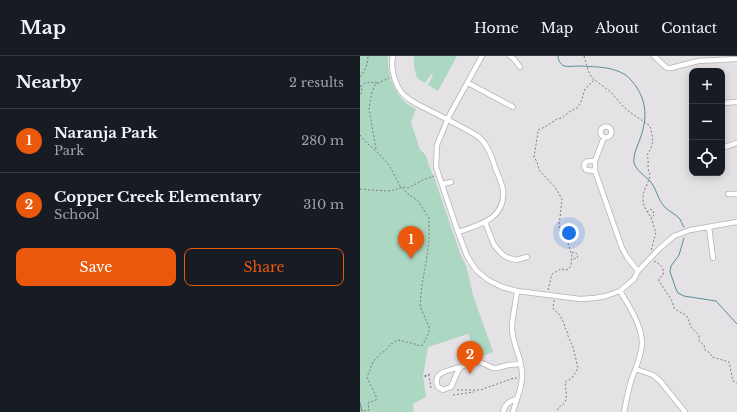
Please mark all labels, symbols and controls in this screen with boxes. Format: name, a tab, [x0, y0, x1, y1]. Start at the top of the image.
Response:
text: Map	[20, 16, 66, 39]
text: Home	[474, 19, 519, 37]
text: Map	[541, 19, 573, 37]
text: About	[595, 19, 639, 37]
text: Contact	[661, 19, 717, 37]
map controls	[689, 68, 725, 176]
button: +	[689, 68, 725, 104]
text: Nearby	[16, 72, 82, 93]
text: 2 results	[289, 74, 344, 91]
button: −	[689, 104, 725, 140]
text: Naranja Park	[54, 123, 157, 142]
text: 1	[26, 132, 32, 149]
text: 280 m	[301, 132, 344, 149]
button: locate	[689, 140, 725, 176]
text: Park	[54, 142, 84, 159]
text: Copper Creek Elementary	[54, 187, 261, 206]
text: 2	[25, 196, 33, 213]
text: 310 m	[303, 196, 344, 213]
text: School	[54, 206, 100, 223]
your location	[559, 223, 579, 243]
pin: 1	[398, 226, 424, 259]
button: Save	[16, 248, 176, 286]
button: Share	[184, 248, 344, 286]
pin: 2	[457, 341, 483, 374]

